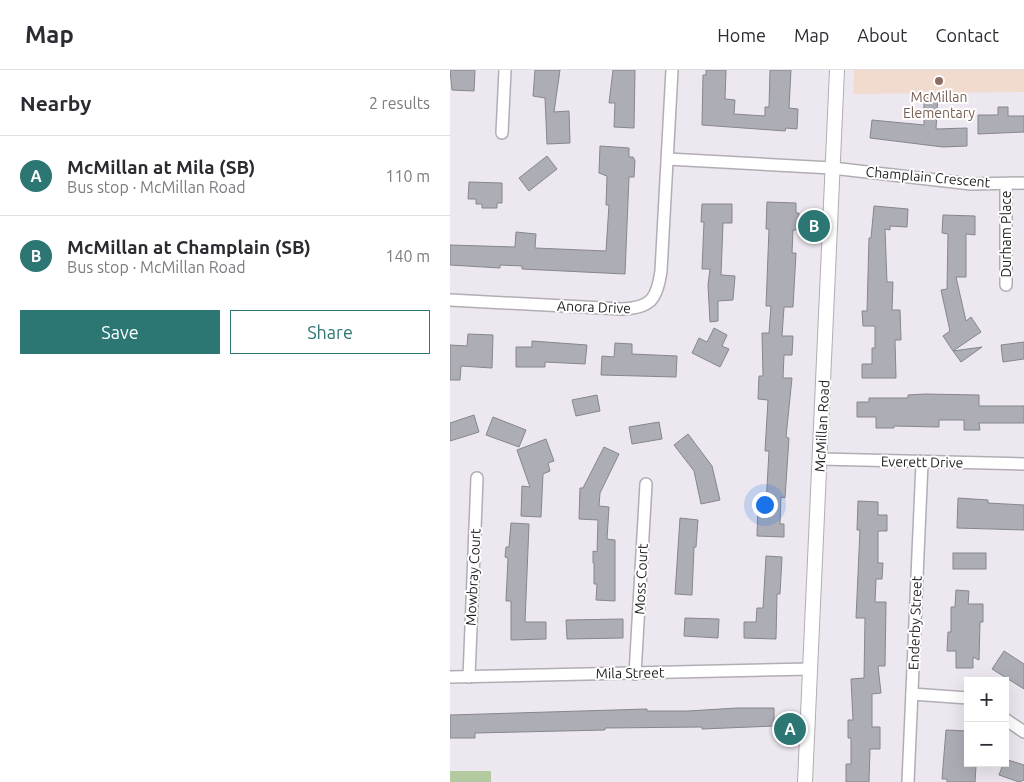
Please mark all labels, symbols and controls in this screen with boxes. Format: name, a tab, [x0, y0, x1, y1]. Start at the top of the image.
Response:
text: Map	[25, 21, 74, 48]
text: Home	[717, 25, 766, 45]
text: Map	[794, 25, 829, 45]
text: About	[857, 25, 907, 45]
text: Contact	[935, 25, 999, 45]
marker: McMillan Elementary	[933, 75, 945, 87]
place label: McMillan Elementary	[903, 89, 975, 121]
text: Nearby	[20, 91, 91, 115]
text: 2 results	[369, 94, 430, 112]
text: McMillan at Mila (SB)	[67, 156, 255, 178]
street label: Champlain Crescent	[865, 164, 991, 190]
text: A	[30, 167, 42, 185]
text: 110 m	[385, 167, 430, 185]
text: Bus stop · McMillan Road	[67, 178, 246, 196]
street label: Durham Place	[998, 190, 1014, 278]
pin: B	[798, 207, 830, 245]
text: McMillan at Champlain (SB)	[67, 236, 311, 258]
text: B	[31, 247, 41, 265]
text: 140 m	[385, 247, 430, 265]
text: Bus stop · McMillan Road	[67, 258, 246, 276]
street label: Anora Drive	[557, 298, 631, 316]
button: Save	[20, 310, 220, 354]
button: Share	[230, 310, 430, 354]
street label: McMillan Road	[812, 380, 832, 472]
street label: Everett Drive	[881, 453, 963, 471]
your location	[752, 492, 778, 518]
street label: Mowbray Court	[462, 527, 484, 626]
street label: Moss Court	[631, 542, 651, 615]
street label: Enderby Street	[905, 575, 925, 670]
street label: Mila Street	[595, 664, 665, 682]
map controls	[964, 677, 1009, 767]
button: +	[964, 677, 1009, 722]
pin: A	[774, 710, 806, 748]
button: −	[964, 722, 1009, 767]

